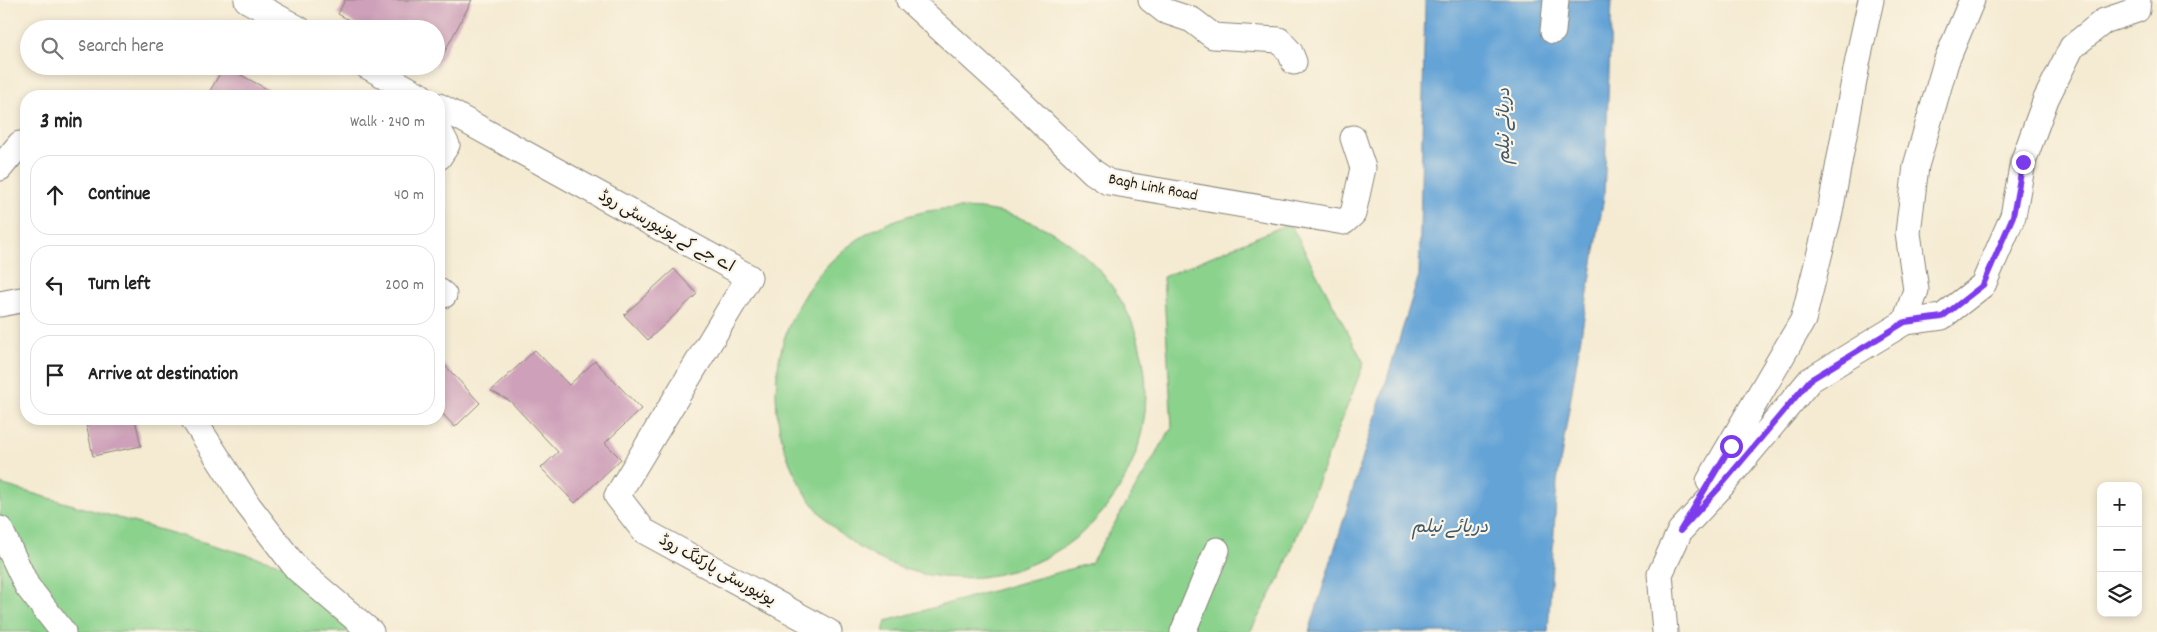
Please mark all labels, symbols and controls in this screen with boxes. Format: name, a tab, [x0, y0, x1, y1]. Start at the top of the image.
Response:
search box	[20, 20, 445, 75]
icon: search	[38, 34, 66, 62]
text: Search here	[78, 34, 164, 61]
water label: دریائے نیلم	[1493, 87, 1518, 164]
text: 3 min	[40, 108, 82, 138]
text: Walk · 240 m	[350, 111, 425, 134]
route end	[2012, 151, 2035, 174]
street label: Bagh Link Road	[1107, 168, 1199, 208]
icon: ahead	[41, 181, 69, 209]
text: Continue	[88, 182, 150, 209]
text: 40 m	[394, 184, 424, 207]
street label: اے جے کے یونیورسٹی روڈ	[594, 185, 738, 279]
icon: left	[41, 271, 69, 299]
text: Turn left	[88, 272, 151, 299]
text: 200 m	[385, 274, 424, 297]
icon: arrive	[41, 361, 69, 389]
text: Arrive at destination	[88, 362, 238, 389]
route start	[1720, 435, 1743, 458]
map controls	[2097, 482, 2142, 617]
button: +	[2097, 482, 2142, 527]
water label: دریائے نیلم	[1412, 516, 1489, 541]
button: −	[2097, 527, 2142, 572]
street label: یونیورسٹی پارکنگ روڈ	[654, 529, 780, 613]
button: layers	[2097, 572, 2142, 617]

